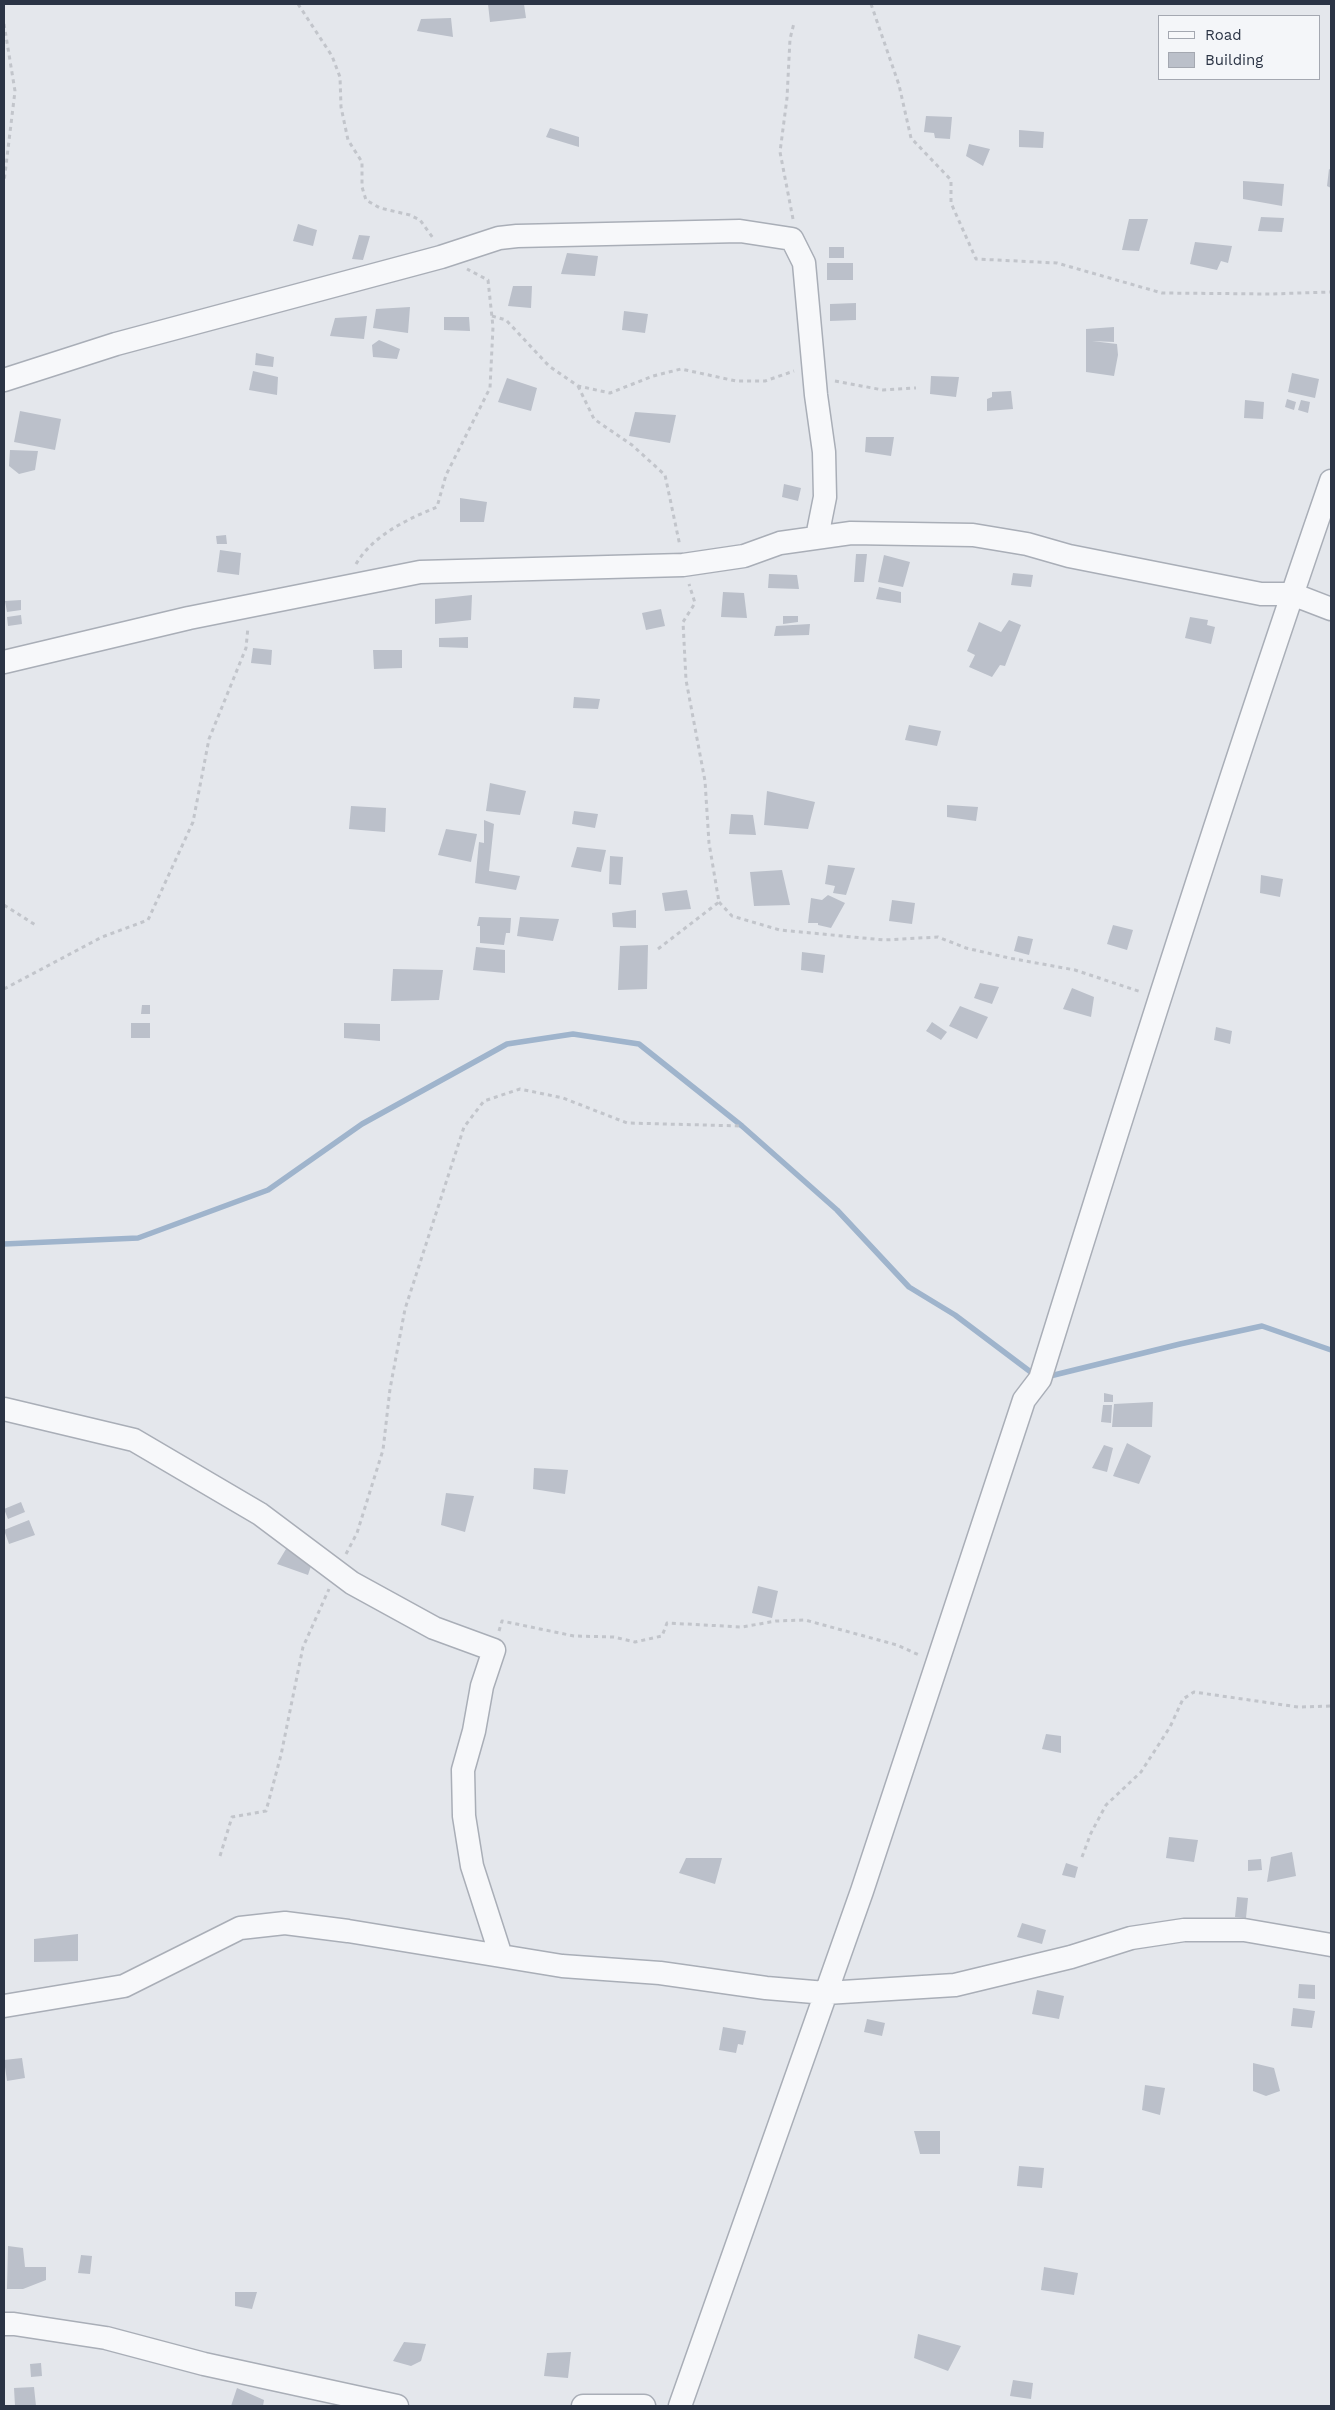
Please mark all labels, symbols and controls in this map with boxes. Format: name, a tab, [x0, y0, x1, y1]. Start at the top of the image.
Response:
legend	[1158, 15, 1320, 80]
text: Road	[1205, 26, 1242, 44]
text: Building	[1205, 51, 1263, 69]

